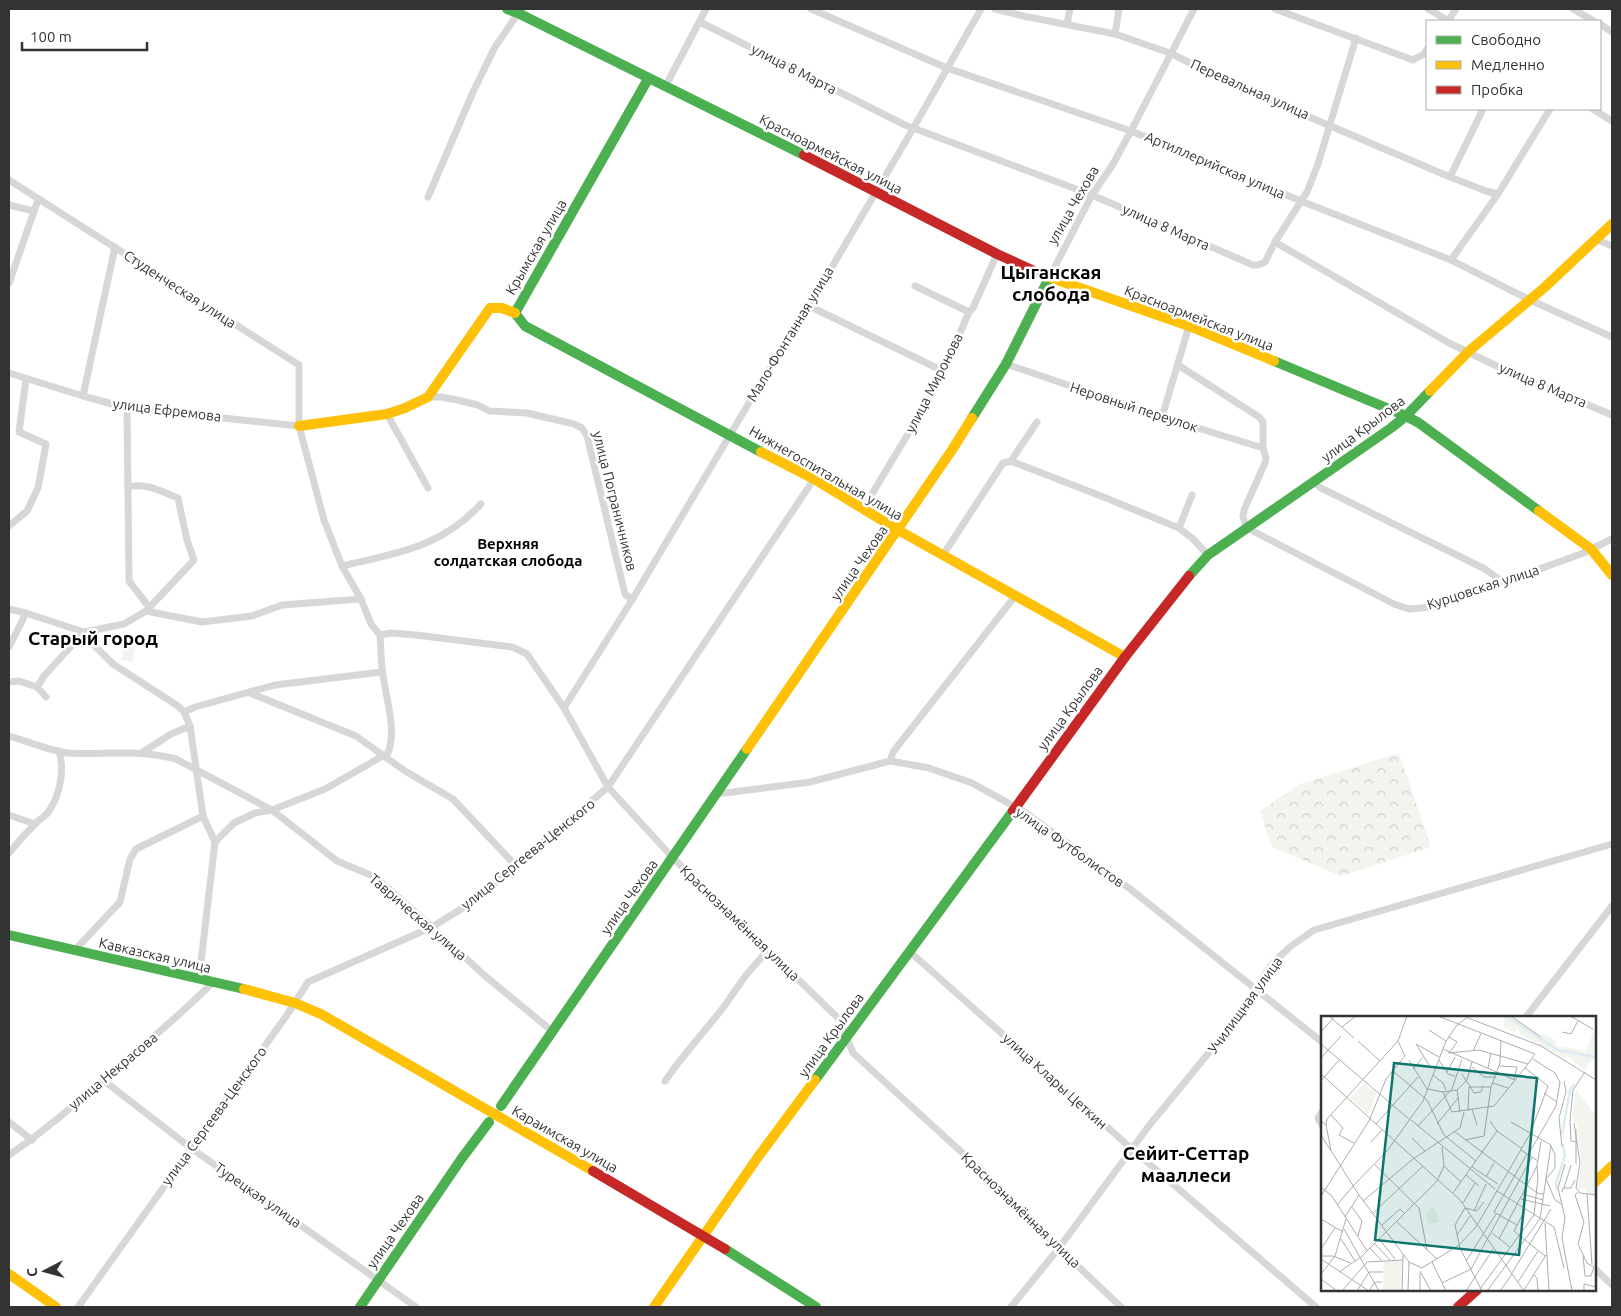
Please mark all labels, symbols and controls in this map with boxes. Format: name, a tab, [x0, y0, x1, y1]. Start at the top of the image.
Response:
scale bar	[22, 20, 148, 52]
legend	[1426, 20, 1601, 110]
text: 100 m	[30, 28, 72, 45]
text: Свободно	[1471, 31, 1541, 48]
street label: улица 8 Марта	[749, 41, 839, 97]
street label: Перевальная улица	[1188, 56, 1312, 122]
text: Медленно	[1471, 56, 1545, 73]
text: Пробка	[1471, 81, 1523, 98]
street label: Красноармейская улица	[757, 111, 905, 197]
street label: Артиллерийская улица	[1143, 128, 1287, 202]
street label: улица Чехова	[1044, 163, 1102, 247]
street label: Крымская улица	[502, 197, 570, 297]
street label: улица 8 Марта	[1120, 201, 1212, 253]
street label: Студенческая улица	[121, 247, 239, 331]
district label: Цыганская слобода	[1001, 261, 1102, 305]
street label: Мало-Фонтанная улица	[743, 264, 837, 404]
street label: Красноармейская улица	[1122, 282, 1276, 354]
street label: улица Миронова	[902, 331, 966, 435]
street label: улица 8 Марта	[1497, 359, 1589, 411]
street label: Неровный переулок	[1068, 379, 1200, 435]
street label: улица Крылова	[1318, 393, 1408, 465]
street label: улица Ефремова	[112, 395, 222, 425]
street label: Нижнегоспитальная улица	[747, 423, 905, 523]
street label: улица Пограничников	[590, 429, 640, 573]
street label: улица Чехова	[827, 522, 891, 604]
district label: Верхняя солдатская слобода	[434, 535, 582, 569]
street label: Курцовская улица	[1425, 561, 1541, 613]
district label: Старый город	[28, 627, 158, 649]
street label: улица Крылова	[1034, 663, 1106, 753]
street label: улица Сергеева-Ценского	[458, 795, 598, 913]
street label: улица Футболистов	[1013, 804, 1127, 890]
street label: улица Чехова	[597, 856, 661, 938]
street label: Краснознамённая улица	[677, 862, 803, 984]
street label: Таврическая улица	[366, 870, 470, 964]
street label: Кавказская улица	[97, 934, 213, 976]
street label: Училищная улица	[1204, 953, 1286, 1057]
street label: улица Крылова	[795, 990, 867, 1080]
inset map	[1321, 1016, 1596, 1291]
street label: улица Некрасова	[65, 1029, 161, 1113]
street label: улица Клары Цеткин	[999, 1030, 1111, 1132]
street label: улица Сергеева-Ценского	[158, 1044, 270, 1188]
street label: Караимская улица	[509, 1102, 621, 1176]
district label: Сейит-Сеттар мааллеси	[1123, 1142, 1249, 1186]
street label: Краснознамённая улица	[958, 1149, 1084, 1271]
street label: Турецкая улица	[212, 1159, 304, 1231]
street label: улица Чехова	[363, 1190, 427, 1272]
north arrow	[20, 1246, 70, 1296]
text: С	[24, 1267, 40, 1278]

